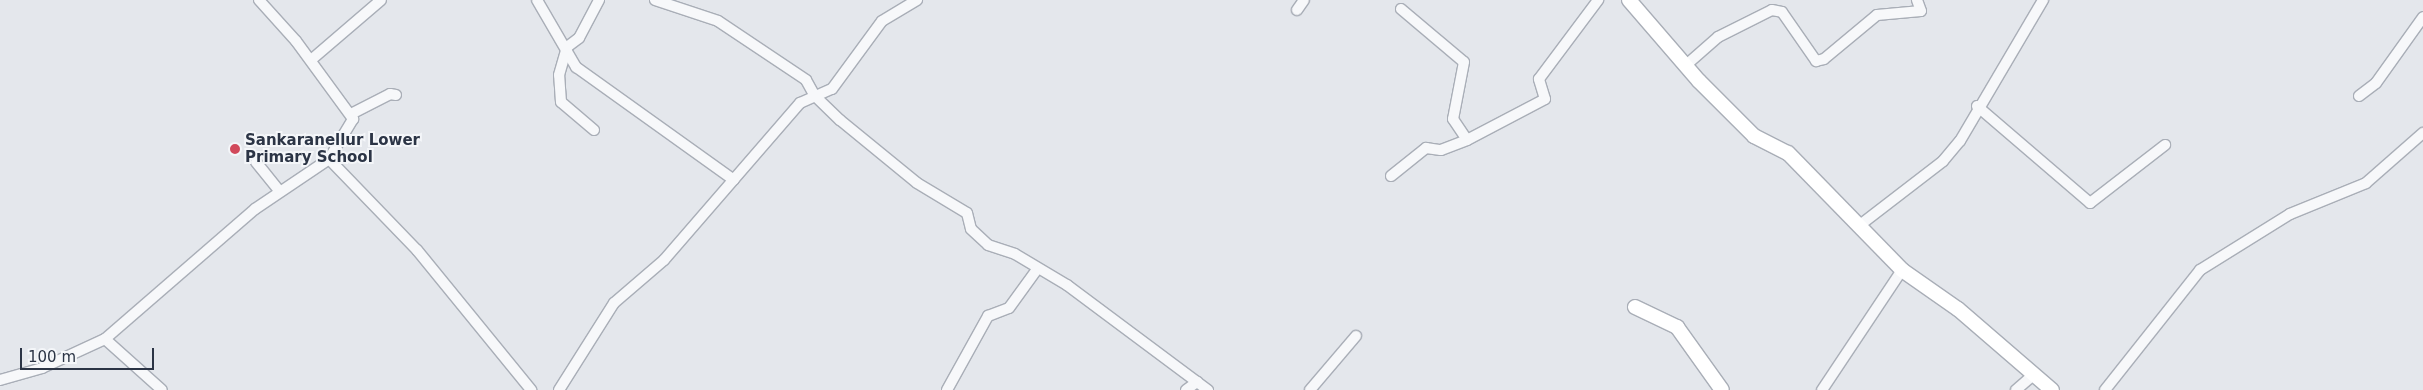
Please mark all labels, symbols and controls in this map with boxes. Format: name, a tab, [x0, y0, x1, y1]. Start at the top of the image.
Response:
place label: Sankaranellur Lower Primary School	[245, 131, 420, 166]
marker: Sankaranellur Lower Primary School	[229, 143, 241, 155]
scale bar	[22, 338, 156, 370]
text: 100 m	[28, 348, 76, 366]

